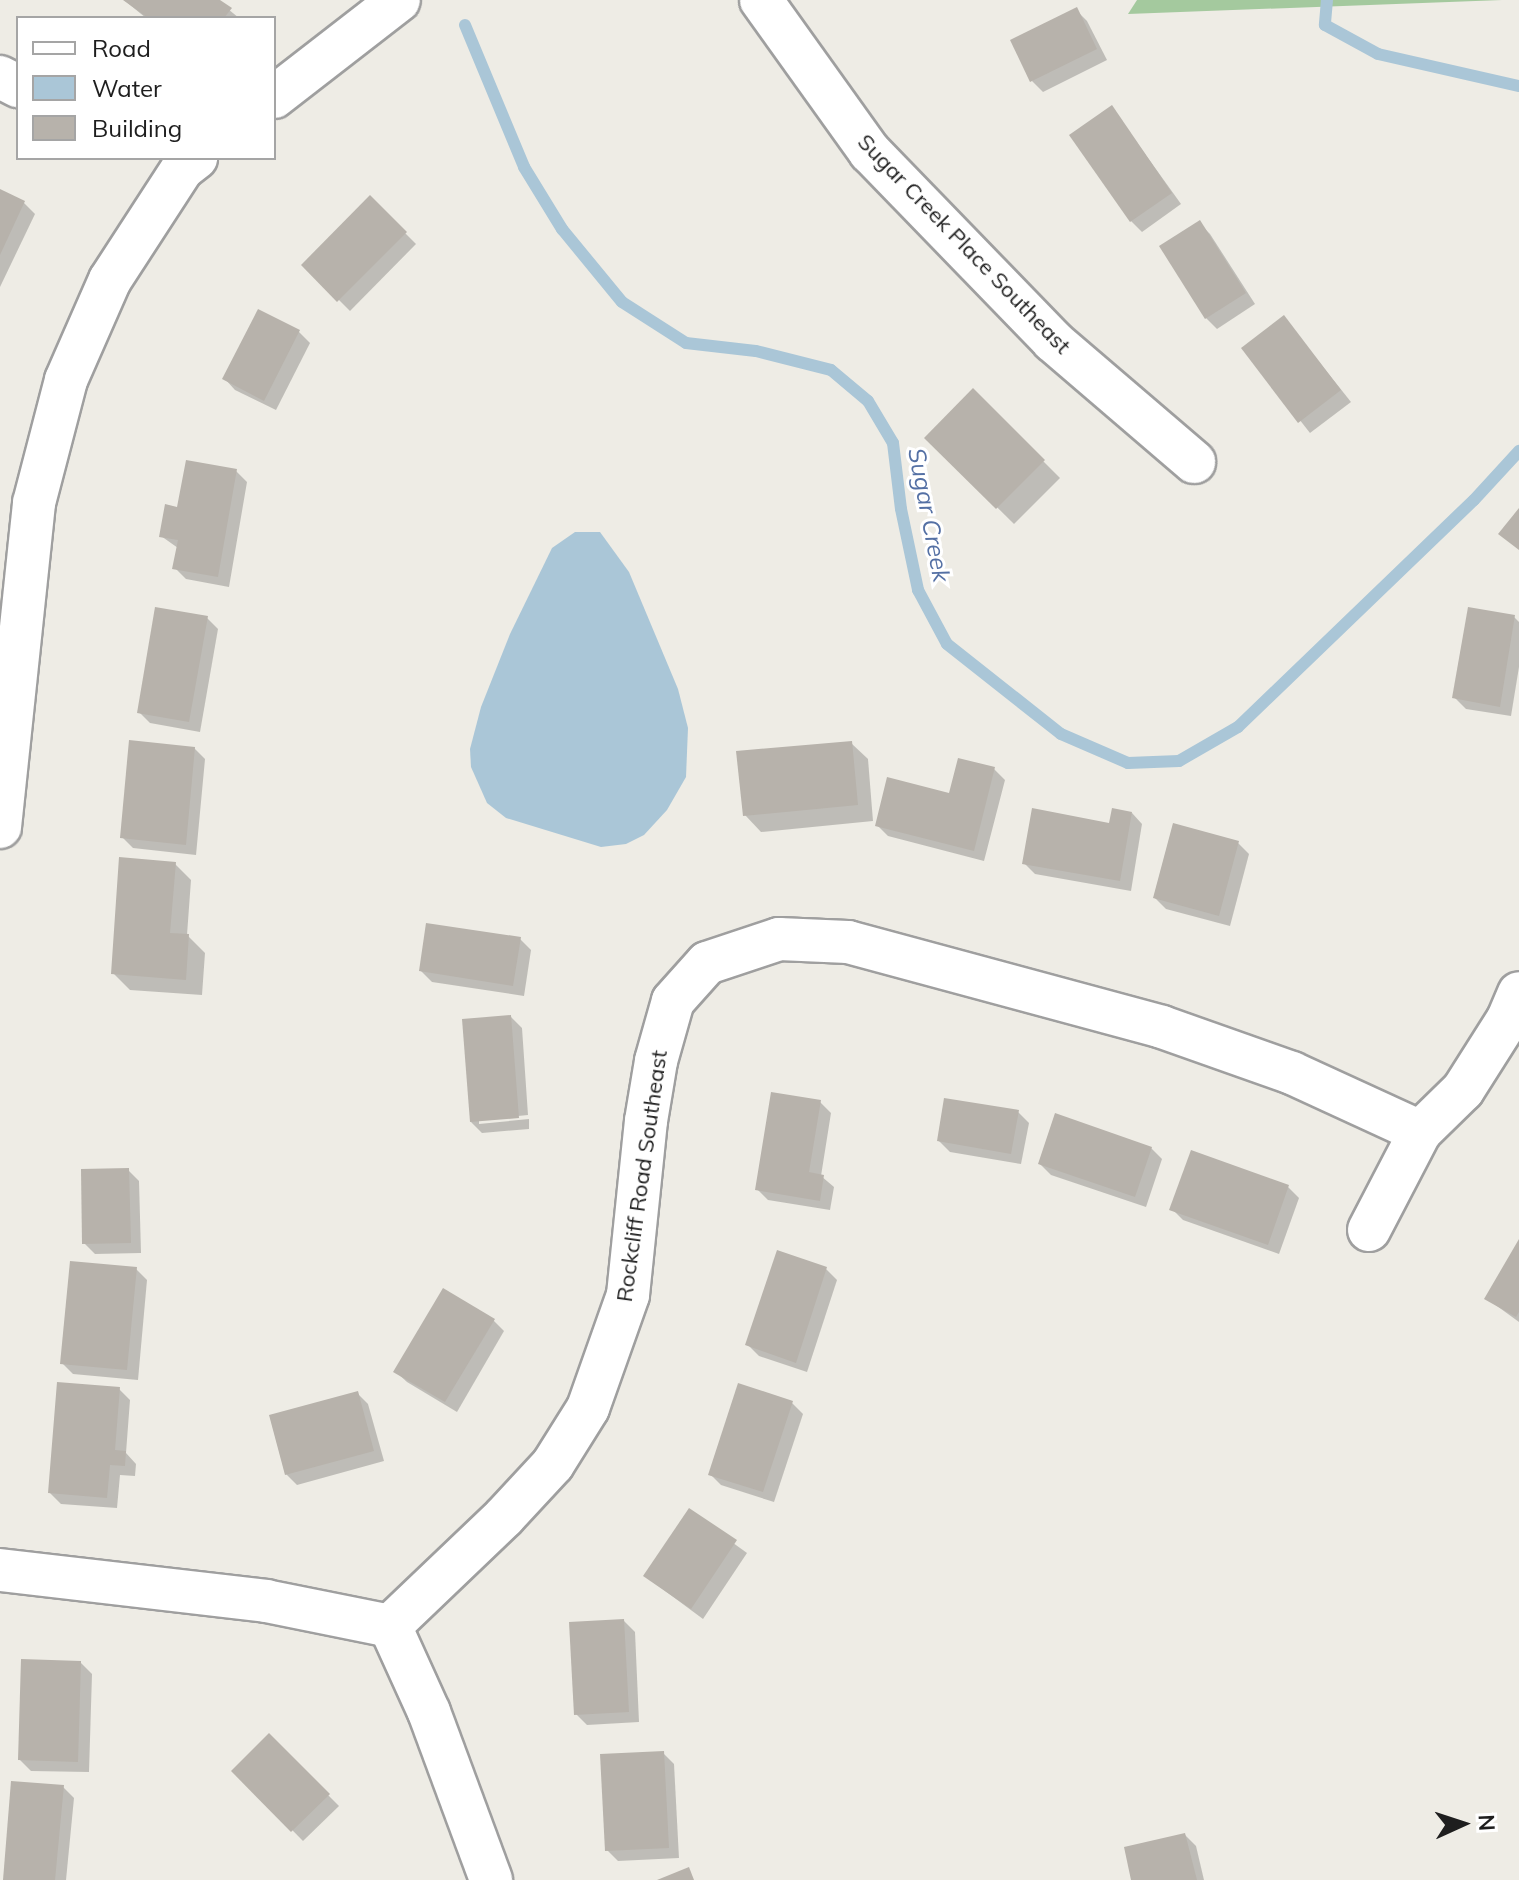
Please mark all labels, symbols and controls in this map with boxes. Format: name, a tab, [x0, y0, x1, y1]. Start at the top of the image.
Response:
legend	[16, 16, 276, 160]
text: Road	[92, 33, 151, 63]
text: Water	[92, 73, 162, 103]
text: Building	[92, 113, 182, 143]
street label: Sugar Creek Place Southeast	[852, 129, 1076, 359]
water label: Sugar Creek	[902, 445, 956, 585]
street label: Rockcliff Road Southeast	[611, 1048, 673, 1304]
north arrow	[1423, 1784, 1503, 1864]
text: N	[1473, 1814, 1501, 1832]

